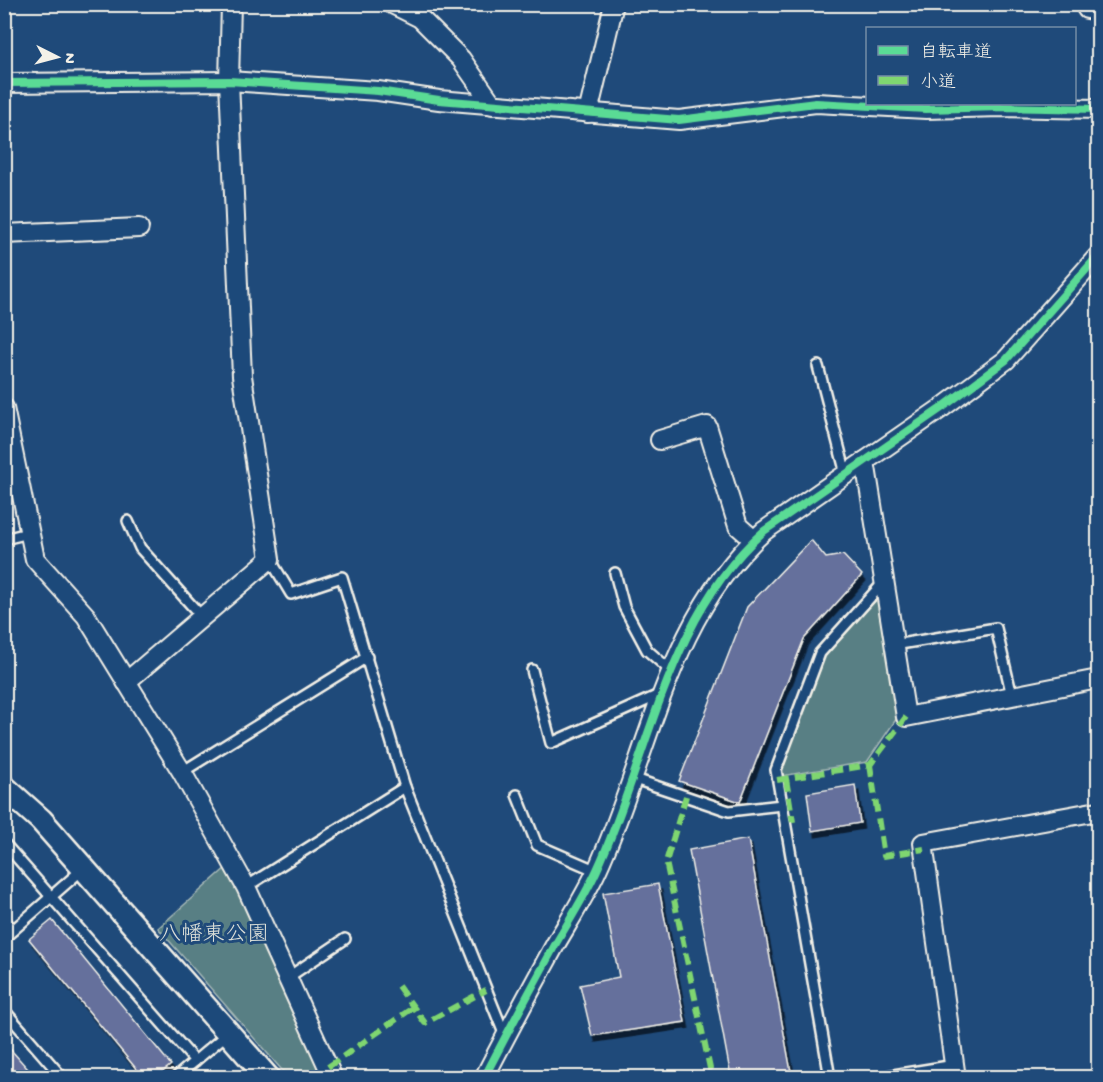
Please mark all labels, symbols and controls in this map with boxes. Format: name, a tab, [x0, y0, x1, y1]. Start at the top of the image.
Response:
north arrow	[27, 27, 87, 87]
legend	[866, 27, 1076, 105]
text: 自転車道	[920, 42, 992, 64]
text: N	[58, 52, 78, 65]
text: 小道	[920, 72, 956, 94]
park label: 八幡東公園	[159, 922, 269, 949]

